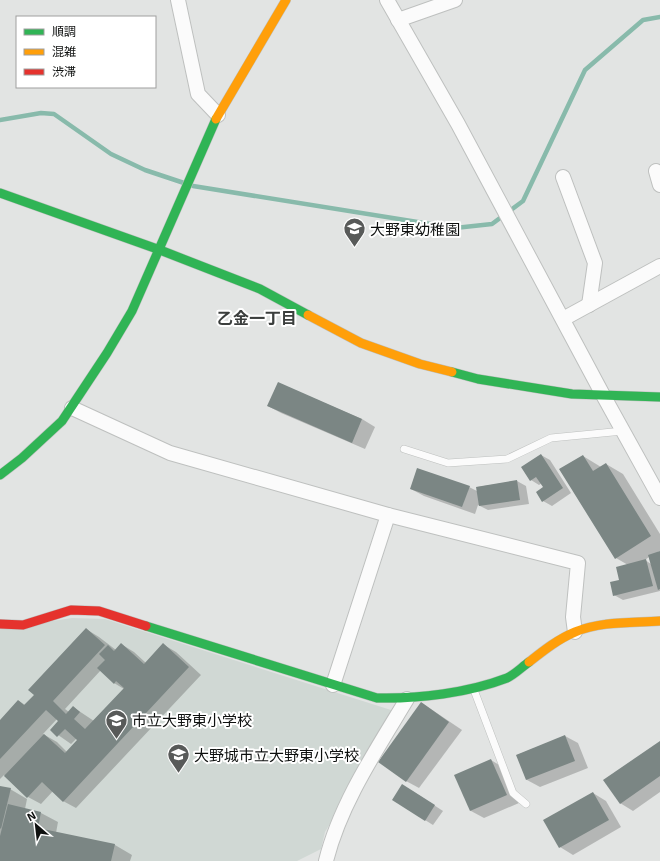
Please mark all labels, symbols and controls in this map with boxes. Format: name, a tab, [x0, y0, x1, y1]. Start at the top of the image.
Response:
legend	[16, 16, 156, 88]
text: 順調	[52, 24, 76, 38]
text: 混雑	[52, 44, 76, 58]
text: 渋滞	[52, 64, 76, 78]
school or university icon: 大野東幼稚園	[341, 216, 367, 249]
place label: 大野東幼稚園	[370, 220, 460, 238]
district label: 乙金一丁目	[217, 308, 297, 327]
school or university icon: 市立大野東小学校	[103, 707, 129, 740]
place label: 市立大野東小学校	[132, 711, 252, 729]
school or university icon: 大野城市立大野東小学校	[166, 742, 192, 775]
place label: 大野城市立大野東小学校	[194, 746, 359, 764]
north arrow	[16, 805, 56, 845]
text: N	[25, 808, 38, 823]

